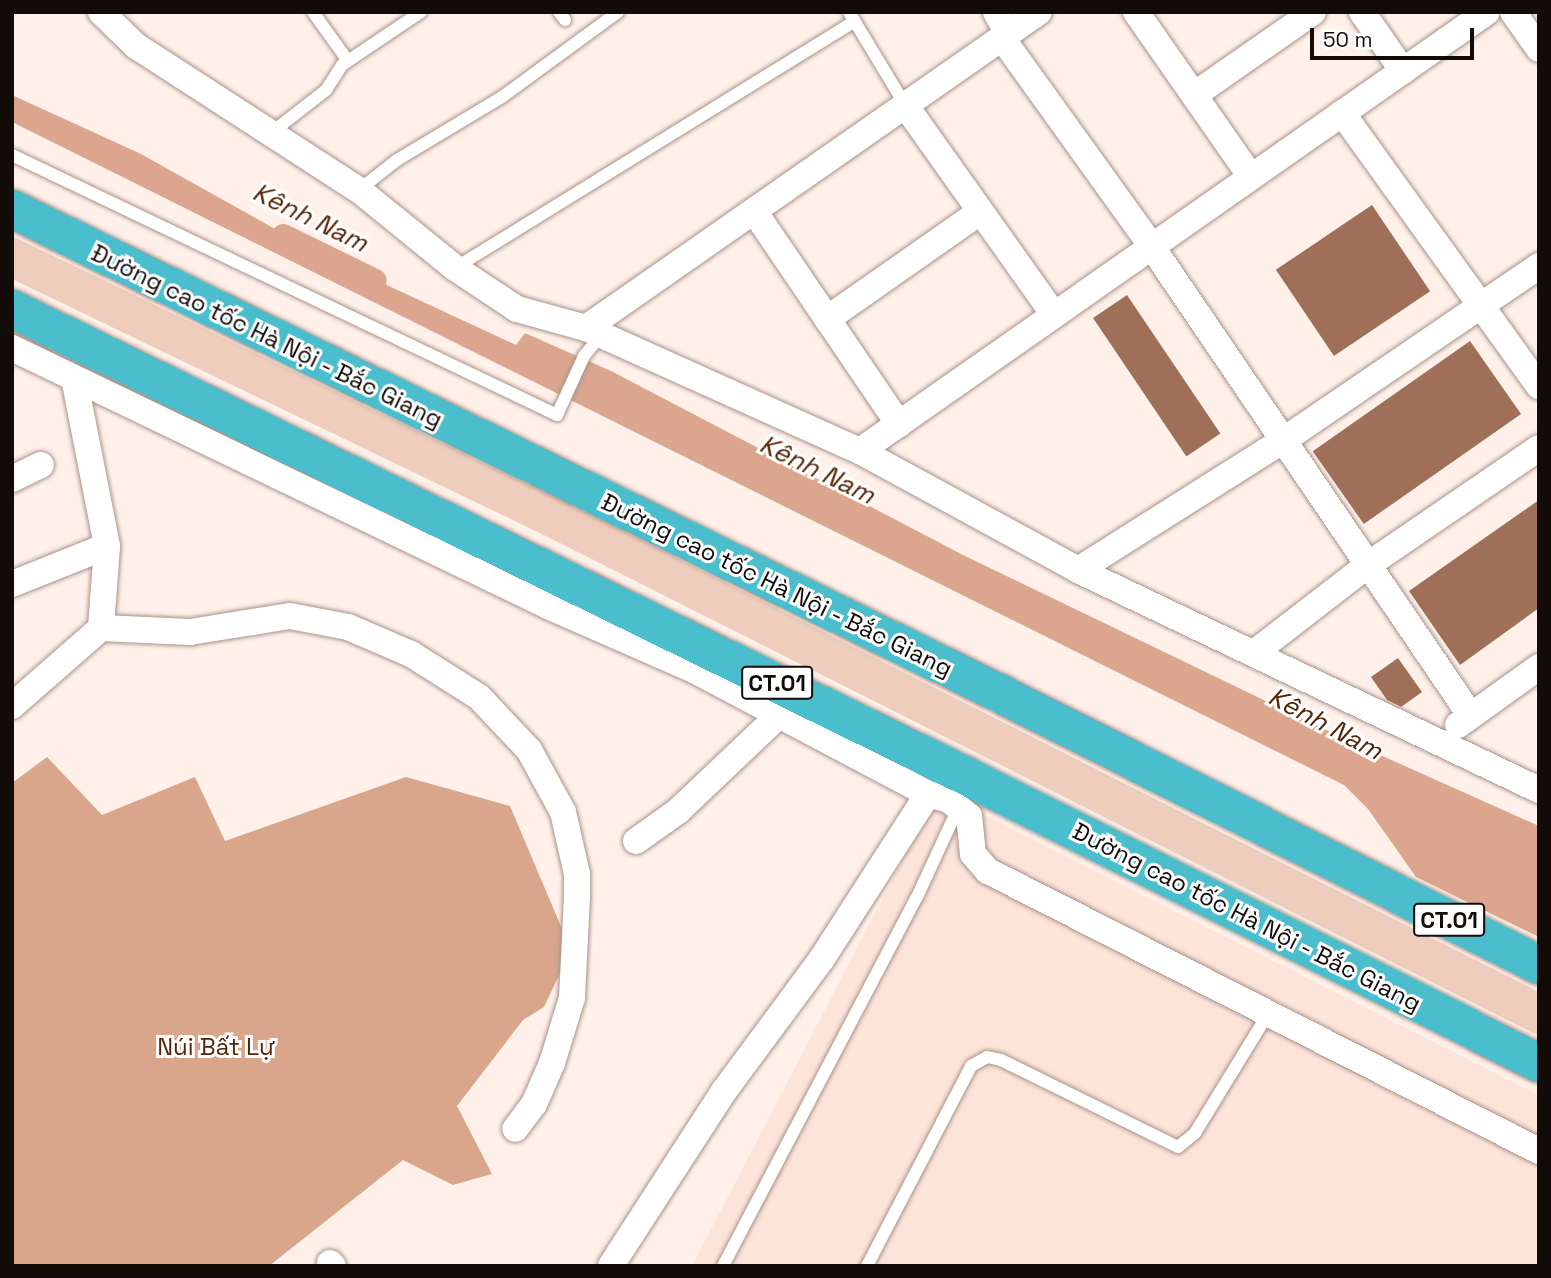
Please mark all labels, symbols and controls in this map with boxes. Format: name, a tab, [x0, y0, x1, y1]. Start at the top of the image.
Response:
scale bar	[1313, 14, 1478, 58]
text: 50 m	[1323, 26, 1373, 53]
water label: Kênh Nam	[248, 177, 372, 259]
street label: Đường cao tốc Hà Nội - Bắc Giang	[86, 238, 448, 434]
water label: Kênh Nam	[755, 429, 879, 511]
street label: Đường cao tốc Hà Nội - Bắc Giang	[596, 487, 958, 683]
road number: CT.01	[740, 664, 814, 702]
water label: Kênh Nam	[1263, 681, 1387, 767]
street label: Đường cao tốc Hà Nội - Bắc Giang	[1067, 816, 1427, 1018]
road number: CT.01	[1412, 900, 1486, 939]
park label: Núi Bất Lự	[157, 1033, 275, 1061]

